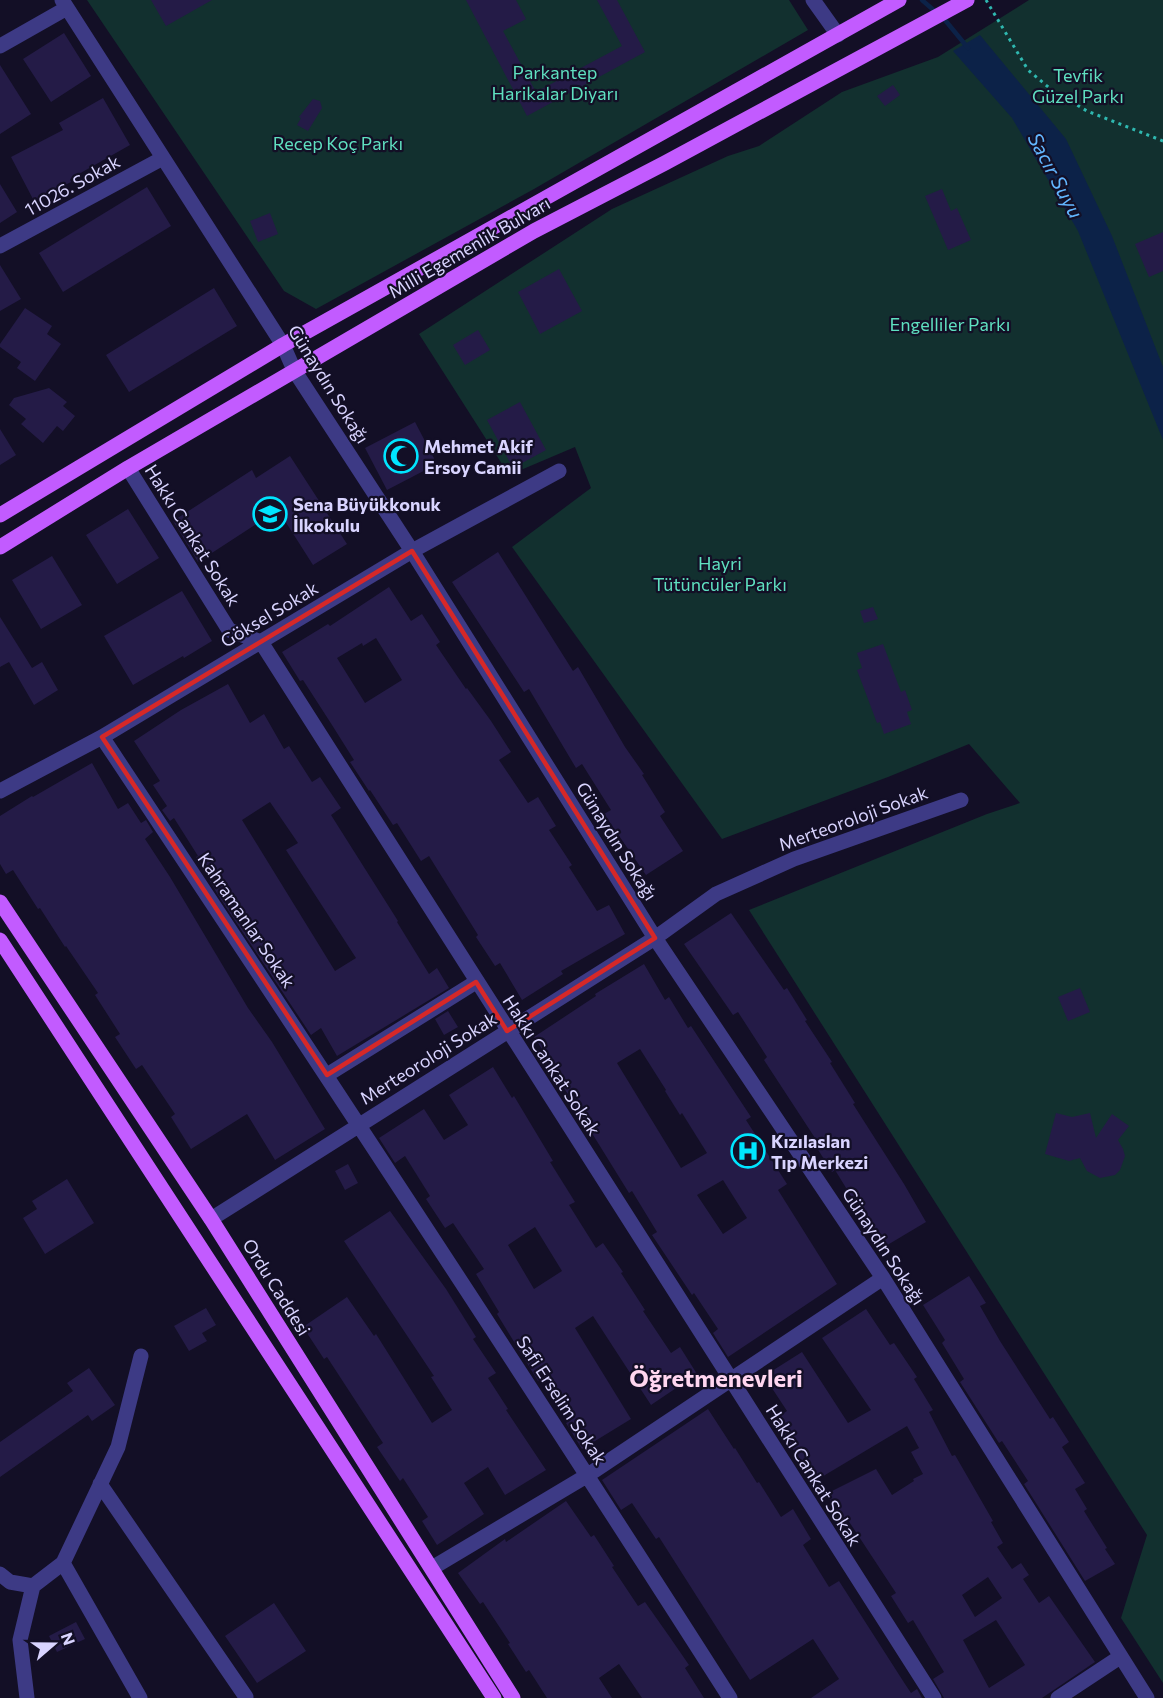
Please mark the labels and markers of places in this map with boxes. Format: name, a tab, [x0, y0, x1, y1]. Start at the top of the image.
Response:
place label: Mehmet Akif Ersoy Camii	[424, 435, 534, 478]
mosque icon: Mehmet Akif Ersoy Camii	[383, 438, 419, 474]
place label: Sena Büyükkonuk İlkokulu	[293, 493, 442, 536]
school or university icon: Sena Büyükkonuk İlkokulu	[252, 496, 288, 532]
place label: Kızılaslan Tıp Merkezi	[771, 1130, 868, 1173]
hospital icon: Kızılaslan Tıp Merkezi	[730, 1133, 766, 1169]

